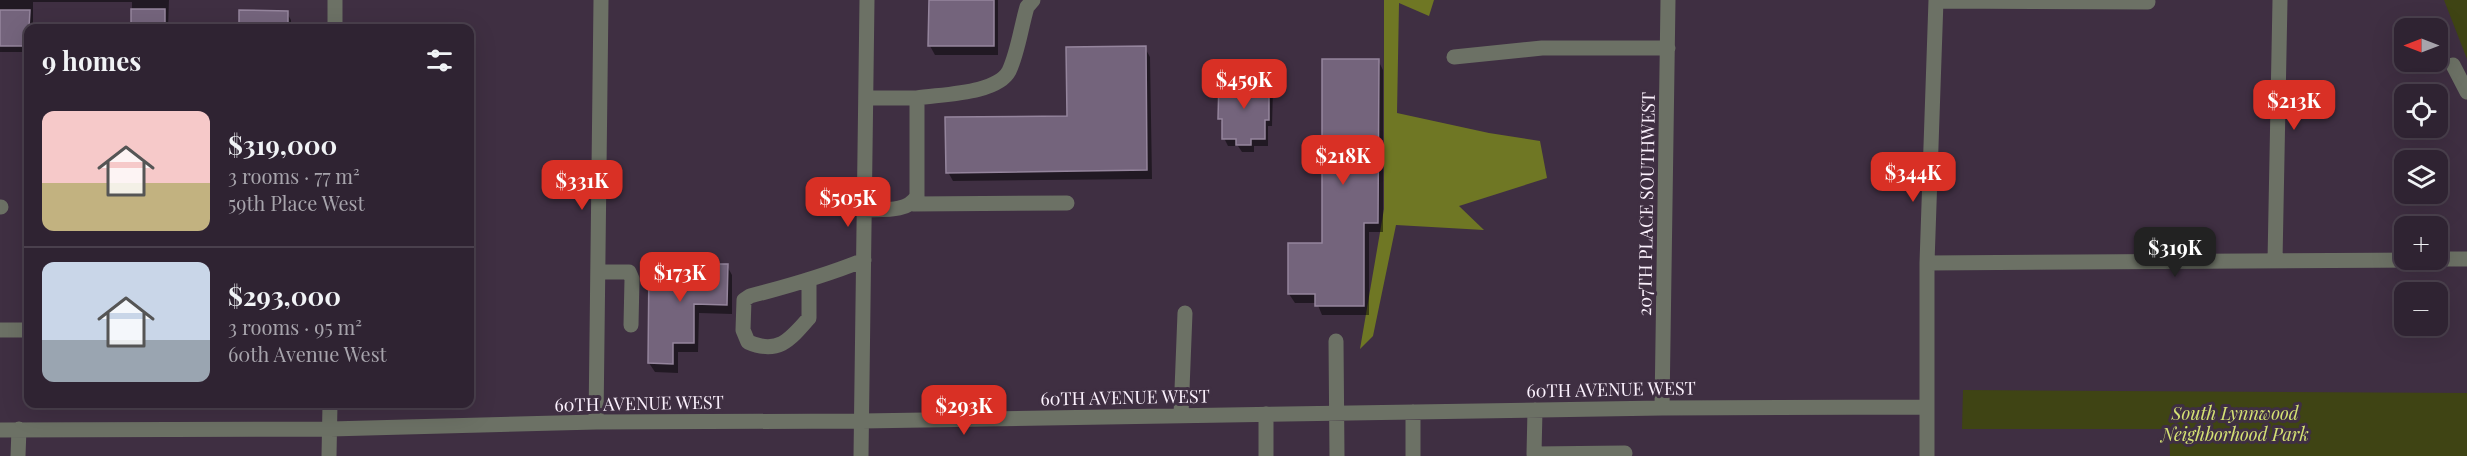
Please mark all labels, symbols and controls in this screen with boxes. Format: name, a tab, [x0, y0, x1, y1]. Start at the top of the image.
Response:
north arrow	[2394, 18, 2448, 72]
map controls	[2394, 18, 2448, 336]
text: 9 homes	[42, 43, 141, 78]
icon: filters	[423, 44, 456, 77]
pin: $459K	[1202, 59, 1286, 110]
text: $459K	[1216, 65, 1272, 92]
pin: $213K	[2252, 80, 2336, 131]
button: locate	[2394, 84, 2448, 138]
text: $213K	[2267, 86, 2321, 113]
street label: 207TH PLACE SOUTHWEST	[1632, 92, 1660, 316]
text: $319,000	[228, 127, 337, 162]
icon: home	[90, 135, 162, 207]
pin: $218K	[1301, 135, 1385, 186]
text: $218K	[1315, 141, 1371, 168]
button: layers	[2394, 150, 2448, 204]
pin: $344K	[1871, 152, 1955, 203]
text: $344K	[1885, 158, 1941, 185]
pin: $331K	[540, 160, 624, 211]
text: 3 rooms · 77 m²	[228, 162, 360, 189]
text: $331K	[556, 166, 608, 193]
pin: $505K	[806, 177, 890, 228]
text: $505K	[819, 183, 877, 210]
text: 59th Place West	[228, 189, 365, 216]
button: +	[2394, 216, 2448, 270]
pin: $319K	[2133, 227, 2217, 278]
text: $319K	[2148, 233, 2202, 260]
pin: $173K	[638, 252, 722, 303]
text: $173K	[654, 258, 706, 285]
text: $293,000	[228, 278, 341, 313]
button: −	[2394, 282, 2448, 336]
icon: home	[90, 286, 162, 358]
text: 3 rooms · 95 m²	[228, 313, 362, 340]
text: 60th Avenue West	[228, 340, 387, 367]
street label: 60TH AVENUE WEST	[1526, 376, 1696, 402]
street label: 60TH AVENUE WEST	[1040, 384, 1210, 410]
pin: $293K	[922, 385, 1006, 436]
street label: 60TH AVENUE WEST	[554, 390, 724, 416]
text: $293K	[935, 391, 993, 418]
park label: South Lynnwood Neighborhood Park	[2159, 401, 2309, 446]

